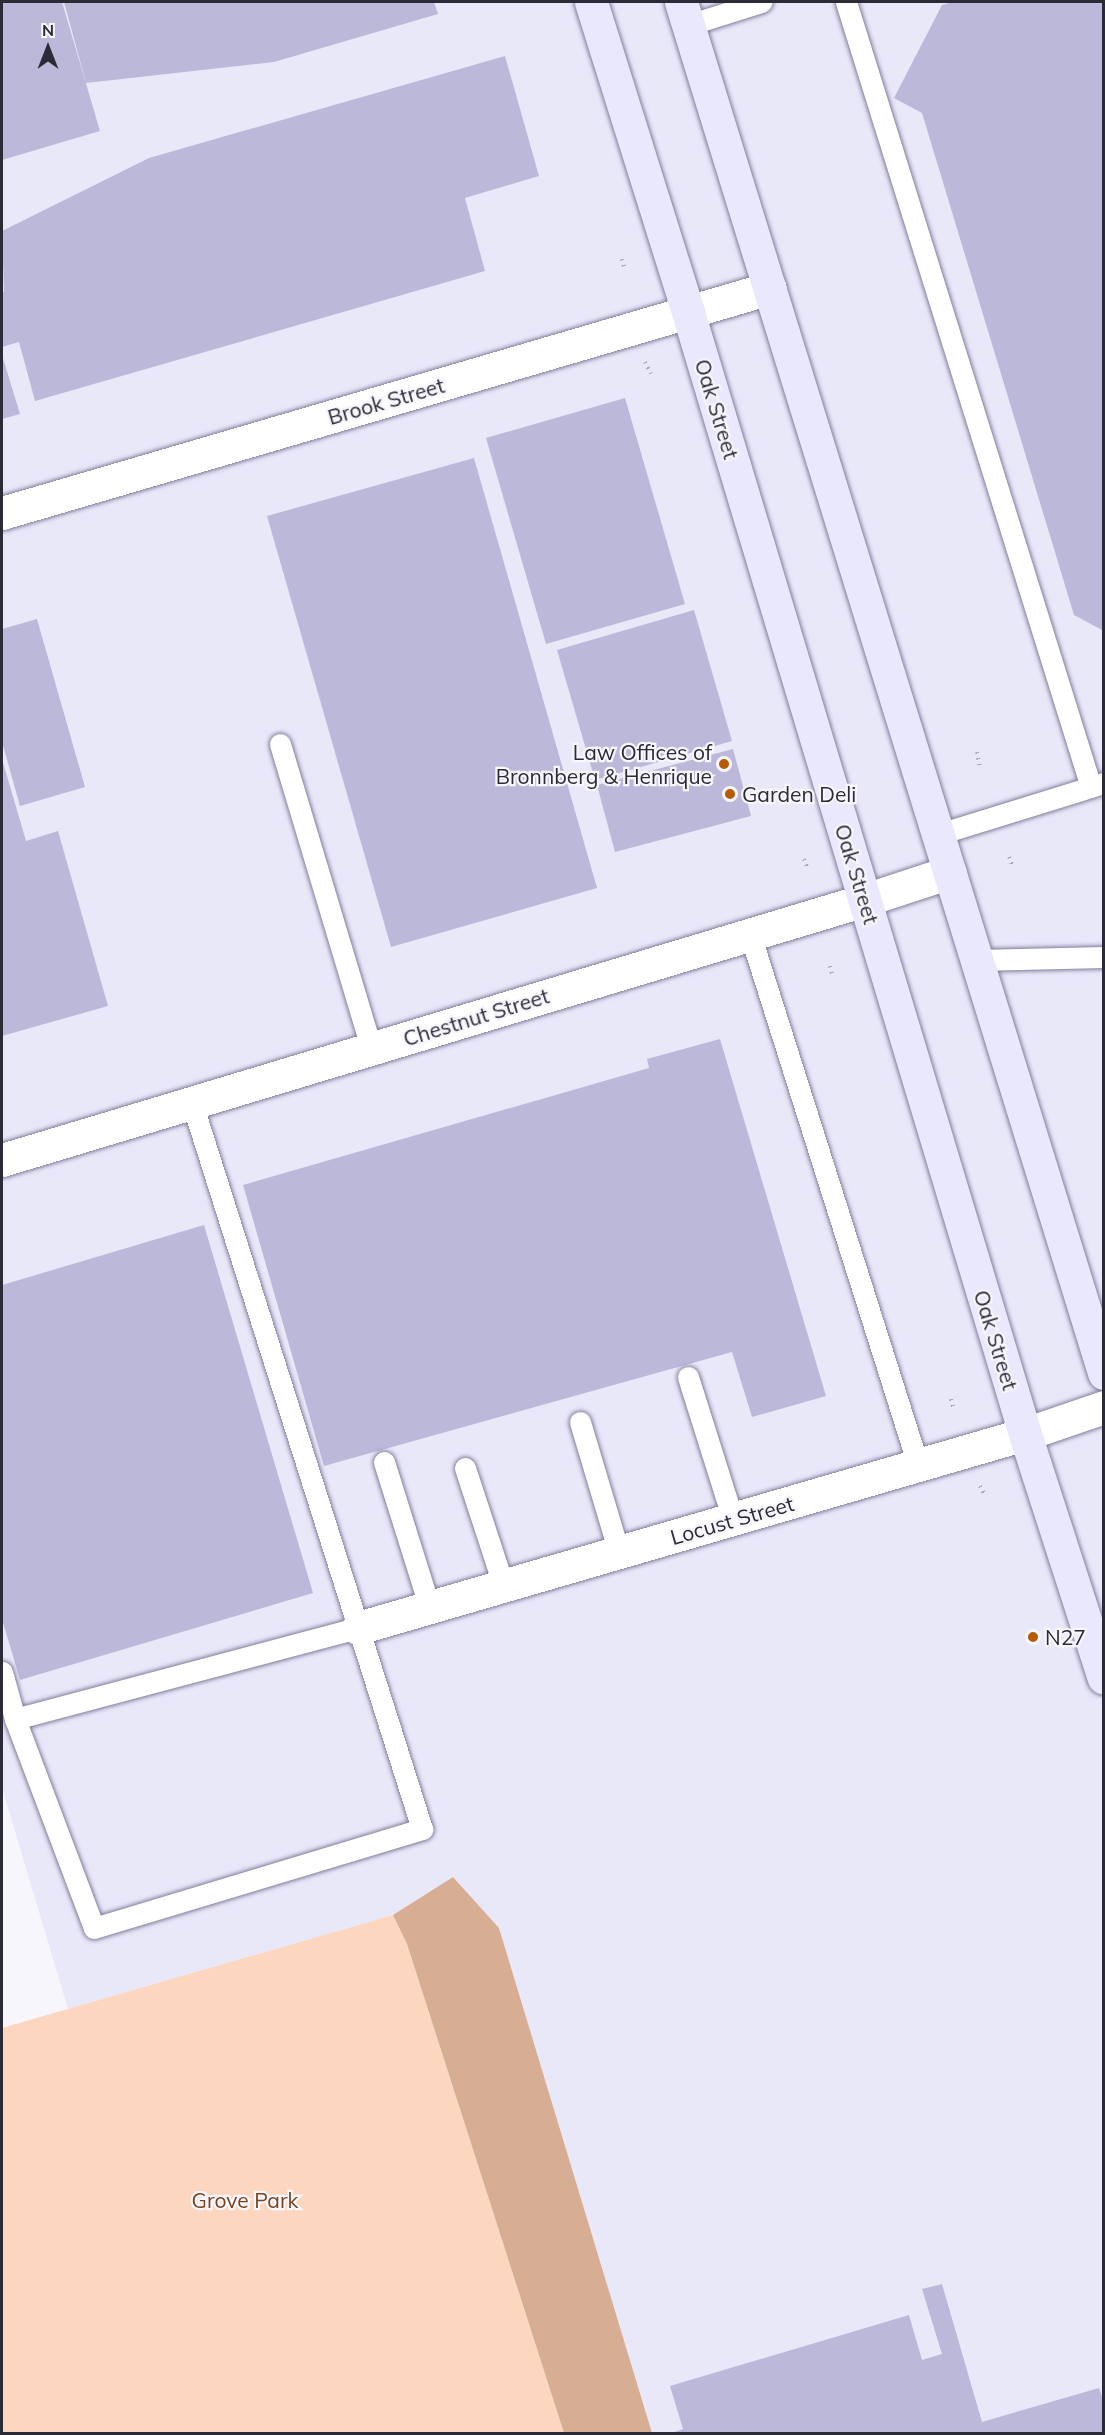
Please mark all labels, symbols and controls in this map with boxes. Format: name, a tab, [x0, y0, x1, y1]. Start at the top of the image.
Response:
north arrow	[18, 18, 78, 78]
text: N	[42, 20, 54, 40]
street label: Oak Street	[690, 356, 744, 462]
street label: Brook Street	[325, 372, 447, 430]
place label: Law Offices of Bronnberg & Henrique	[496, 739, 712, 789]
marker: Law Offices of Bronnberg & Henrique	[717, 757, 731, 771]
place label: Garden Deli	[742, 781, 856, 807]
marker: Garden Deli	[723, 787, 737, 801]
street label: Oak Street	[830, 821, 884, 927]
street label: Chestnut Street	[400, 983, 552, 1051]
street label: Oak Street	[969, 1287, 1023, 1393]
street label: Locust Street	[667, 1490, 797, 1550]
place label: N27	[1045, 1624, 1086, 1650]
marker: N27	[1026, 1630, 1040, 1644]
park label: Grove Park	[192, 2187, 298, 2213]

